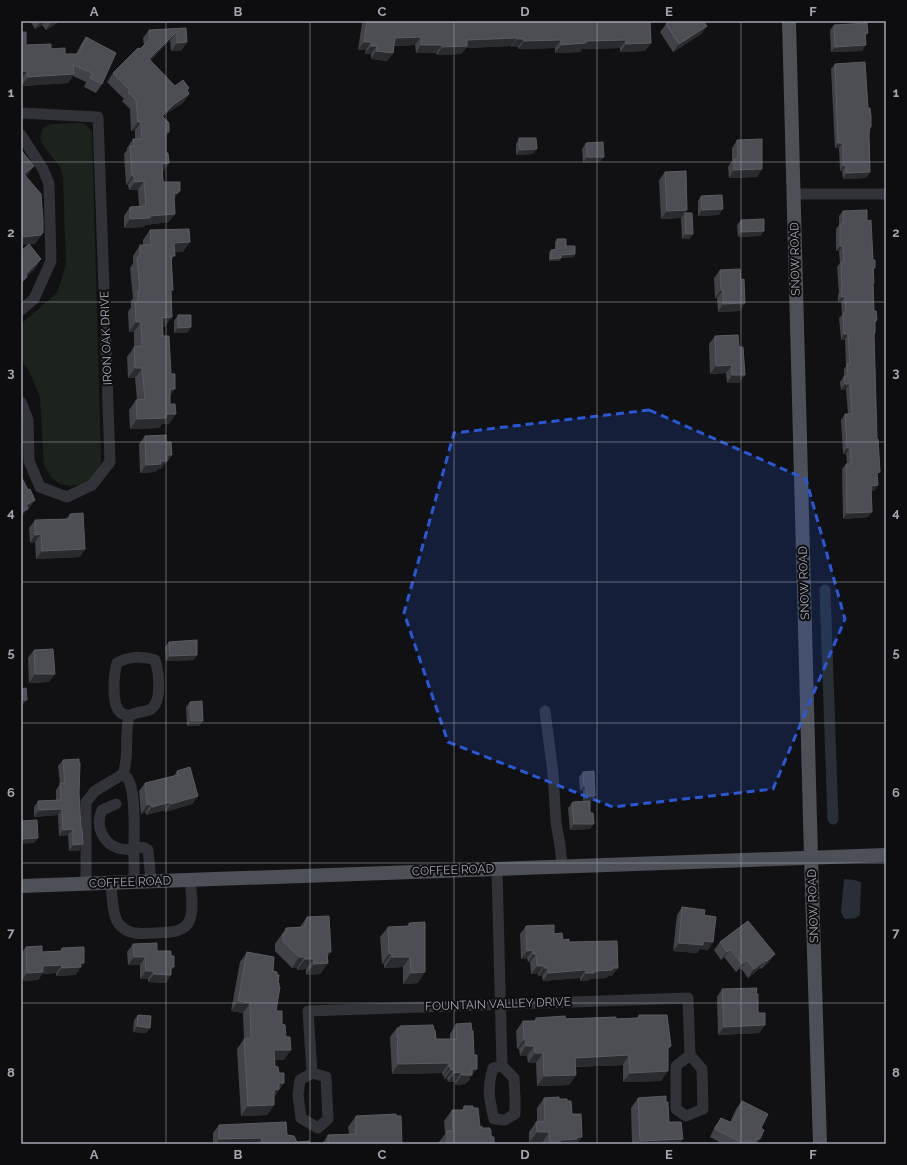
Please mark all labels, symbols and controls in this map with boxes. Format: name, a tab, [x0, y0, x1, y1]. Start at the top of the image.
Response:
text: A	[90, 4, 99, 19]
text: B	[234, 4, 243, 19]
text: C	[378, 4, 387, 19]
text: D	[520, 4, 530, 19]
text: E	[665, 4, 673, 19]
text: F	[809, 4, 817, 19]
text: 1	[8, 85, 15, 100]
text: 1	[893, 85, 900, 100]
street label: SNOW ROAD	[787, 222, 803, 296]
text: 2	[7, 225, 15, 240]
text: 2	[892, 225, 900, 240]
street label: IRON OAK DRIVE	[97, 291, 115, 385]
text: 3	[7, 365, 15, 380]
text: 3	[892, 365, 900, 380]
text: 4	[7, 505, 15, 520]
text: 4	[892, 505, 900, 520]
street label: SNOW ROAD	[796, 546, 812, 620]
text: 5	[7, 645, 15, 660]
text: 5	[892, 645, 900, 660]
text: 6	[7, 785, 15, 800]
text: 6	[892, 785, 900, 800]
street label: COFFEE ROAD	[412, 862, 495, 878]
street label: SNOW ROAD	[805, 869, 821, 943]
street label: COFFEE ROAD	[89, 874, 172, 890]
text: 7	[7, 925, 15, 940]
text: 7	[892, 925, 900, 940]
street label: FOUNTAIN VALLEY DRIVE	[425, 994, 571, 1014]
text: 8	[7, 1065, 15, 1080]
text: 8	[892, 1065, 900, 1080]
text: A	[90, 1147, 99, 1162]
text: B	[234, 1147, 243, 1162]
text: C	[378, 1147, 387, 1162]
text: D	[520, 1147, 530, 1162]
text: E	[665, 1147, 673, 1162]
text: F	[809, 1147, 817, 1162]

